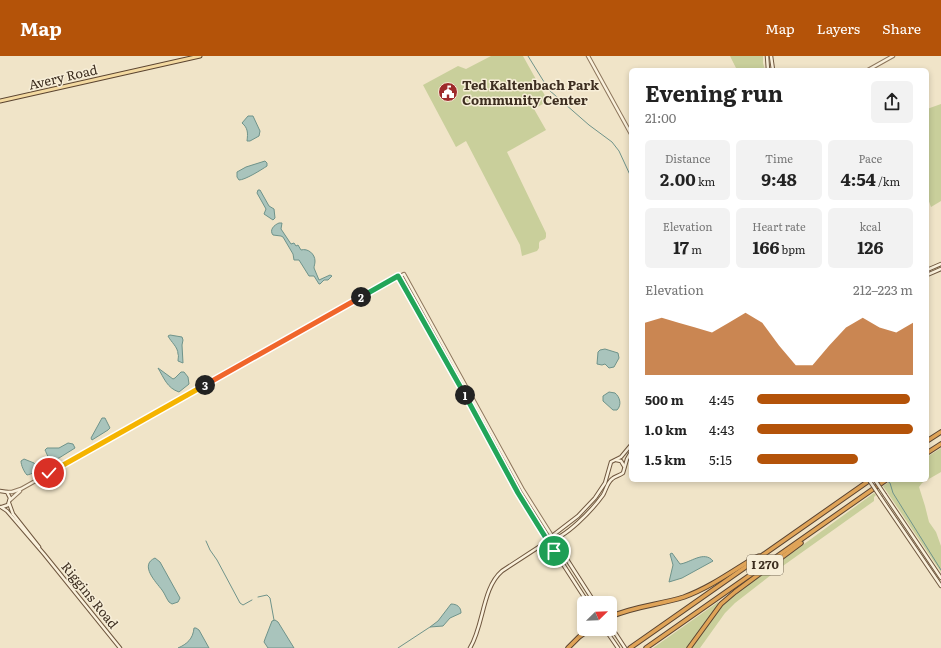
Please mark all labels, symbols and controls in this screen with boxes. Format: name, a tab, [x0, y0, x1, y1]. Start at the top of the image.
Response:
text: Map	[20, 14, 62, 42]
text: Map	[765, 18, 795, 38]
text: Layers	[817, 18, 860, 38]
text: Share	[882, 18, 921, 38]
street label: Avery Road	[27, 59, 99, 94]
place label: Ted Kaltenbach Park Community Center	[462, 75, 599, 109]
text: Evening run	[645, 76, 783, 109]
public building icon: Ted Kaltenbach Park Community Center	[437, 81, 459, 103]
button: share	[871, 81, 913, 123]
text: 21:00	[645, 108, 676, 127]
text: Distance	[665, 150, 710, 166]
text: Time	[765, 150, 793, 166]
text: Pace	[859, 150, 882, 166]
text: 2.00	[660, 166, 696, 191]
text: 9:48	[761, 166, 797, 191]
text: 4:54	[841, 166, 876, 191]
text: km	[696, 173, 715, 189]
text: /km	[876, 173, 900, 189]
text: Elevation	[663, 218, 713, 234]
text: Heart rate	[752, 218, 806, 234]
text: kcal	[859, 218, 881, 234]
text: 17	[673, 234, 689, 259]
text: 166	[752, 234, 779, 259]
text: 126	[857, 234, 883, 259]
text: m	[689, 241, 702, 257]
text: bpm	[779, 241, 806, 257]
text: Elevation	[645, 280, 704, 299]
text: 212–223 m	[853, 280, 913, 299]
pin: 2	[351, 287, 371, 307]
text: 2	[358, 289, 364, 305]
pin: 3	[195, 375, 215, 395]
text: 3	[202, 377, 208, 393]
pin: 1	[455, 385, 475, 405]
text: 1	[463, 387, 467, 403]
text: 500 m	[645, 390, 684, 409]
text: 4:45	[709, 390, 734, 409]
text: 1.0 km	[645, 420, 687, 439]
text: 4:43	[709, 420, 734, 439]
text: 1.5 km	[645, 450, 686, 469]
text: 5:15	[709, 450, 732, 469]
pin	[32, 456, 66, 490]
icon: check	[38, 462, 60, 484]
pin	[537, 534, 571, 568]
icon: arrive	[543, 540, 565, 562]
road number: I 270	[747, 555, 783, 575]
street label: Riggins Road	[57, 557, 123, 632]
north arrow	[577, 596, 617, 636]
map controls	[577, 596, 617, 636]

